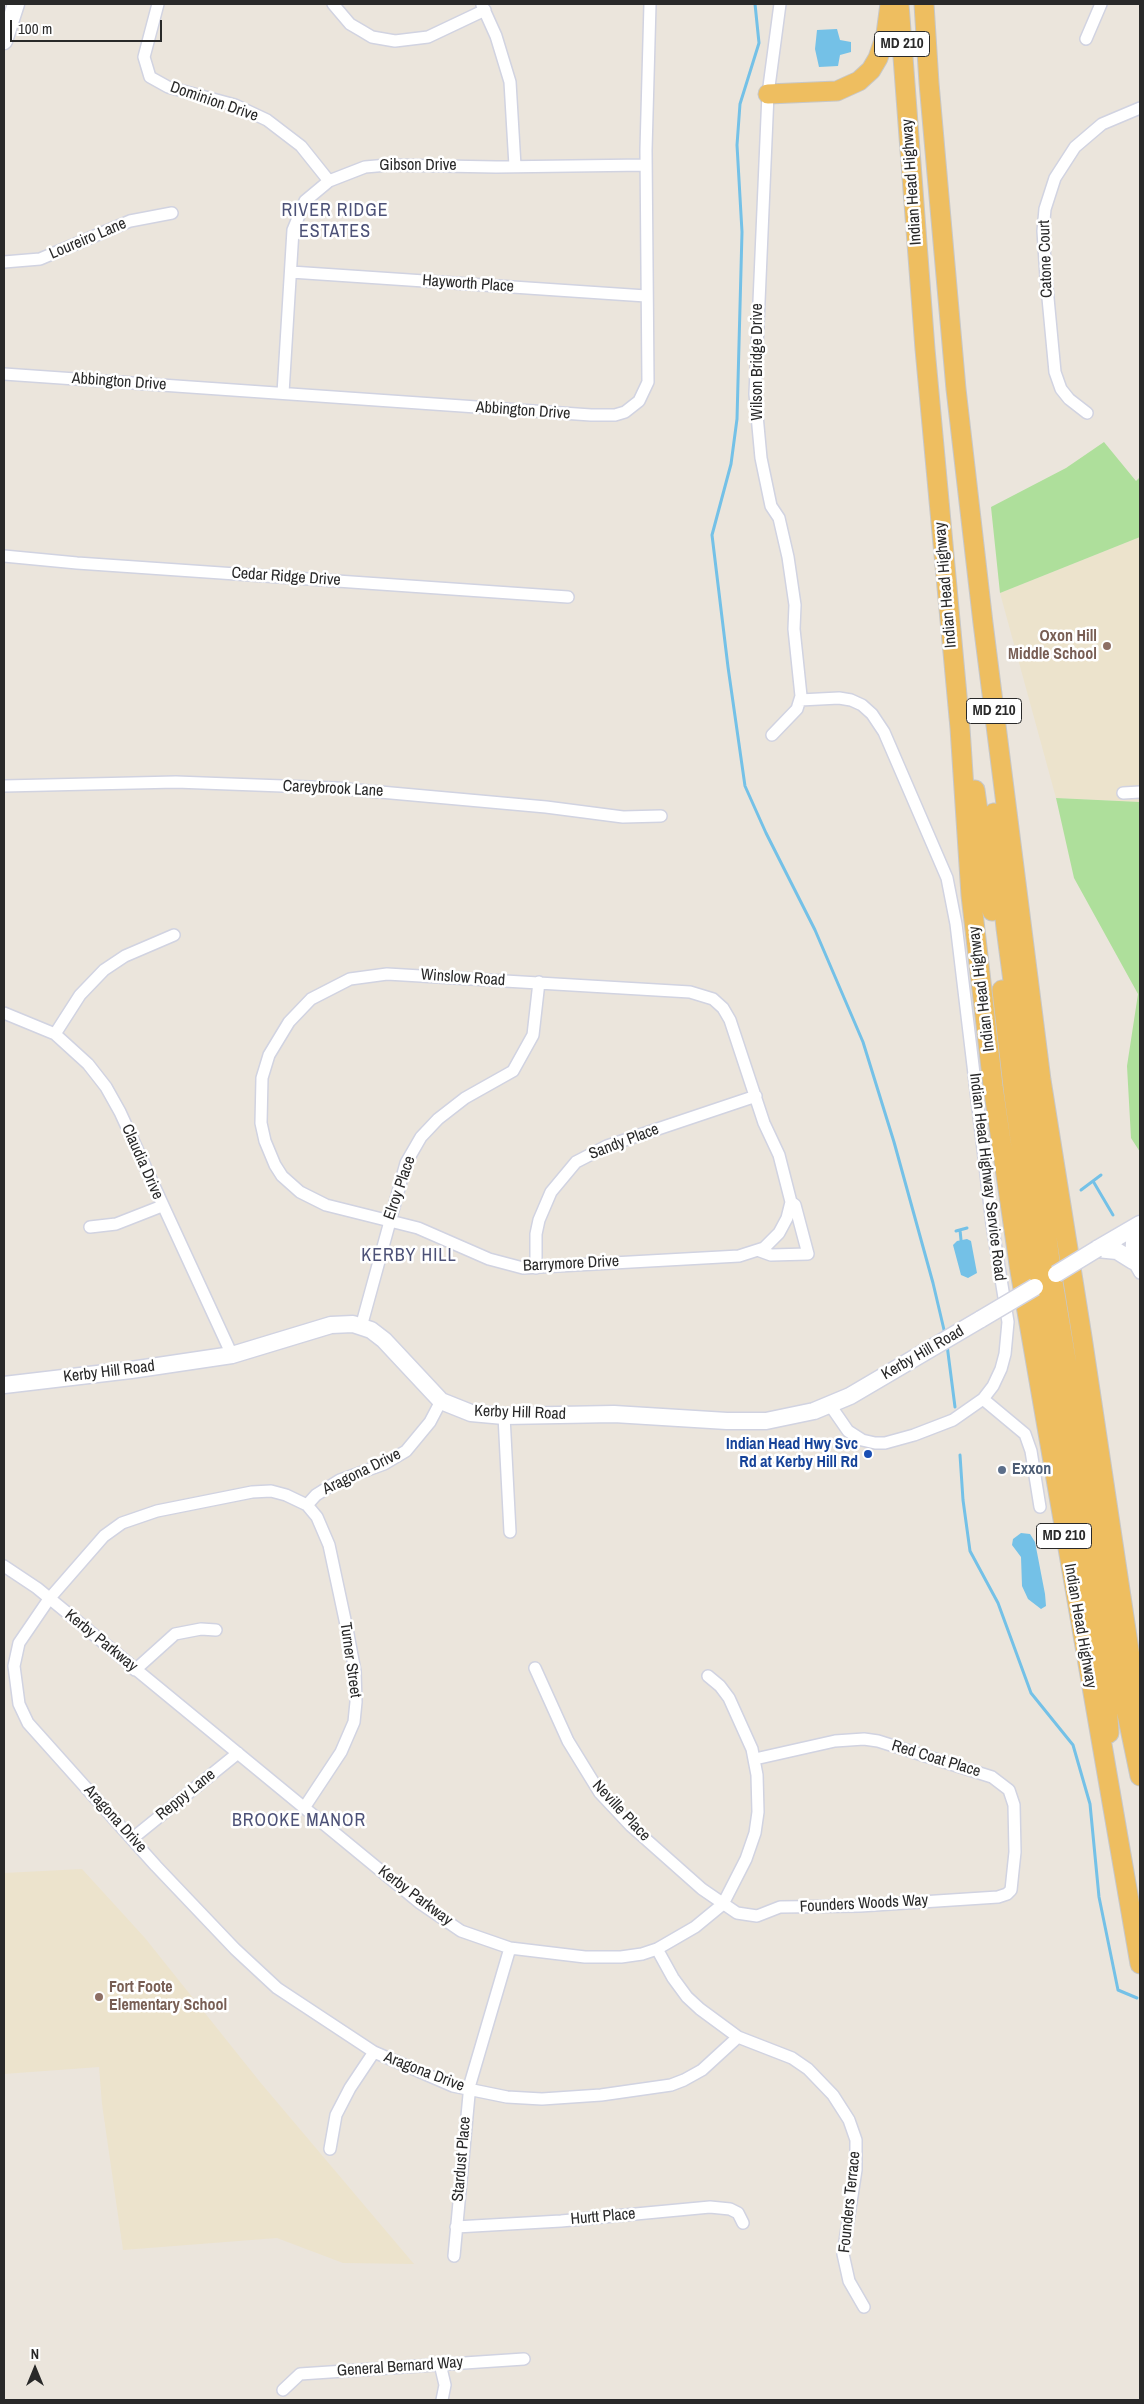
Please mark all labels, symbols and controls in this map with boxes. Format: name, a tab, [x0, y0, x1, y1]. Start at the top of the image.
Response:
scale bar	[12, 10, 165, 42]
text: 100 m	[18, 18, 52, 39]
road number: MD 210	[874, 32, 930, 56]
street label: Dominion Drive	[167, 78, 261, 126]
street label: Indian Head Highway	[898, 118, 926, 246]
street label: Gibson Drive	[379, 156, 457, 176]
district label: RIVER RIDGE ESTATES	[280, 200, 390, 242]
street label: Loureiro Lane	[47, 214, 129, 264]
street label: Catone Court	[1035, 220, 1057, 298]
street label: Hayworth Place	[422, 271, 514, 297]
street label: Wilson Bridge Drive	[748, 303, 768, 421]
street label: Abbington Drive	[71, 369, 167, 395]
street label: Abbington Drive	[475, 398, 571, 424]
street label: Indian Head Highway	[931, 521, 961, 649]
street label: Cedar Ridge Drive	[231, 564, 341, 590]
place label: Oxon Hill Middle School	[1008, 627, 1097, 665]
marker: Oxon Hill Middle School	[1101, 640, 1113, 652]
road number: MD 210	[966, 698, 1022, 724]
street label: Careybrook Lane	[282, 777, 384, 801]
street label: Indian Head Highway	[965, 925, 999, 1053]
street label: Winslow Road	[420, 965, 506, 991]
street label: Indian Head Highway Service Road	[965, 1072, 1009, 1282]
street label: Sandy Place	[586, 1120, 662, 1164]
street label: Claudia Drive	[117, 1121, 167, 1203]
street label: Elroy Place	[380, 1154, 420, 1222]
district label: KERBY HILL	[360, 1245, 458, 1267]
street label: Barrymore Drive	[522, 1252, 620, 1276]
street label: Kerby Hill Road	[878, 1322, 968, 1384]
street label: Kerby Hill Road	[62, 1357, 156, 1387]
street label: Kerby Hill Road	[474, 1402, 566, 1424]
place label: Indian Head Hwy Svc Rd at Kerby Hill Rd	[726, 1435, 858, 1473]
street label: Aragona Drive	[320, 1445, 404, 1499]
marker: Indian Head Hwy Svc Rd at Kerby Hill Rd	[862, 1448, 874, 1460]
place label: Exxon	[1012, 1460, 1051, 1480]
marker: Exxon	[996, 1464, 1008, 1476]
road number: MD 210	[1036, 1524, 1092, 1548]
street label: Indian Head Highway	[1060, 1562, 1100, 1690]
street label: Kerby Parkway	[61, 1606, 141, 1676]
street label: Turner Street	[335, 1621, 365, 1699]
street label: Red Coat Place	[889, 1736, 983, 1782]
street label: Reppy Lane	[152, 1765, 220, 1825]
street label: Neville Place	[588, 1776, 654, 1846]
street label: Aragona Drive	[80, 1781, 150, 1857]
district label: BROOKE MANOR	[230, 1810, 368, 1832]
street label: Kerby Parkway	[374, 1862, 456, 1930]
street label: Founders Woods Way	[799, 1891, 929, 1917]
place label: Fort Foote Elementary School	[109, 1978, 227, 2016]
marker: Fort Foote Elementary School	[93, 1991, 105, 2003]
street label: Aragona Drive	[381, 2048, 467, 2096]
street label: Stardust Place	[449, 2116, 475, 2202]
street label: Founders Terrace	[835, 2150, 865, 2254]
street label: Hurtt Place	[570, 2205, 636, 2229]
north arrow	[10, 2344, 60, 2394]
text: N	[31, 2345, 39, 2363]
street label: General Bernard Way	[336, 2353, 464, 2381]

